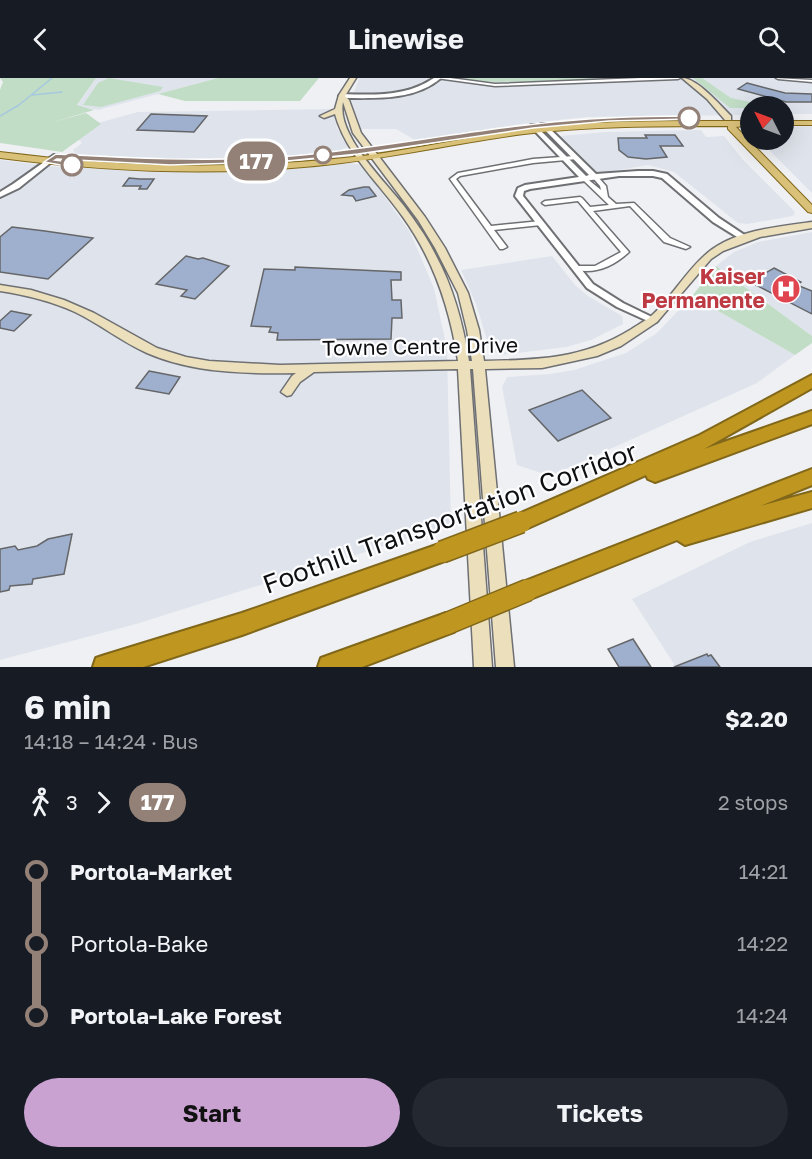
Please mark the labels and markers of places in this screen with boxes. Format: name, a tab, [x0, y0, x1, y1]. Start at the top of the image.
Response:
unlabelled marker	[678, 107, 700, 129]
unlabelled marker	[314, 146, 332, 164]
unlabelled marker	[61, 154, 83, 176]
place label: Kaiser Permanente	[641, 263, 765, 313]
hospital icon: Kaiser Permanente	[770, 273, 802, 305]

